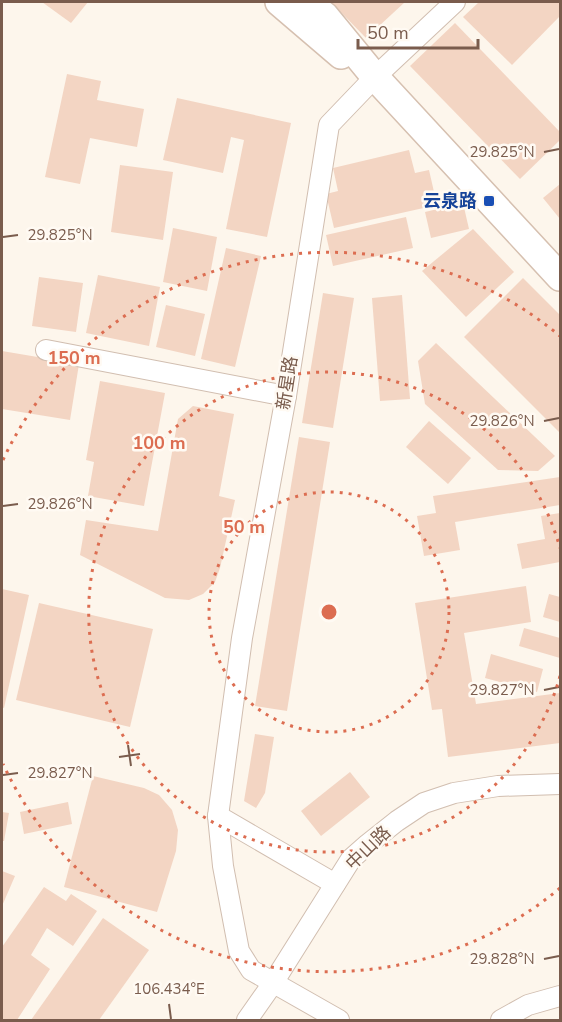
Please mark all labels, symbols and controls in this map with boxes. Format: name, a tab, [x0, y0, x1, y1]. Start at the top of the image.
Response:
scale bar	[358, 12, 478, 50]
text: 50 m	[367, 21, 409, 45]
text: 29.825°N	[469, 142, 535, 162]
place label: 云泉路	[423, 189, 477, 213]
marker: 云泉路	[482, 194, 496, 208]
text: 29.825°N	[27, 225, 93, 245]
text: 150 m	[47, 346, 101, 370]
street label: 新星路	[271, 354, 303, 412]
text: 29.826°N	[469, 411, 535, 431]
text: 100 m	[132, 431, 186, 455]
text: 29.826°N	[27, 494, 93, 514]
text: 50 m	[223, 515, 265, 539]
centre of rings	[319, 602, 339, 622]
text: 29.827°N	[469, 680, 535, 700]
text: 29.827°N	[27, 763, 93, 783]
street label: 中山路	[340, 821, 396, 875]
text: 29.828°N	[469, 949, 535, 969]
text: 106.434°E	[133, 979, 205, 999]

